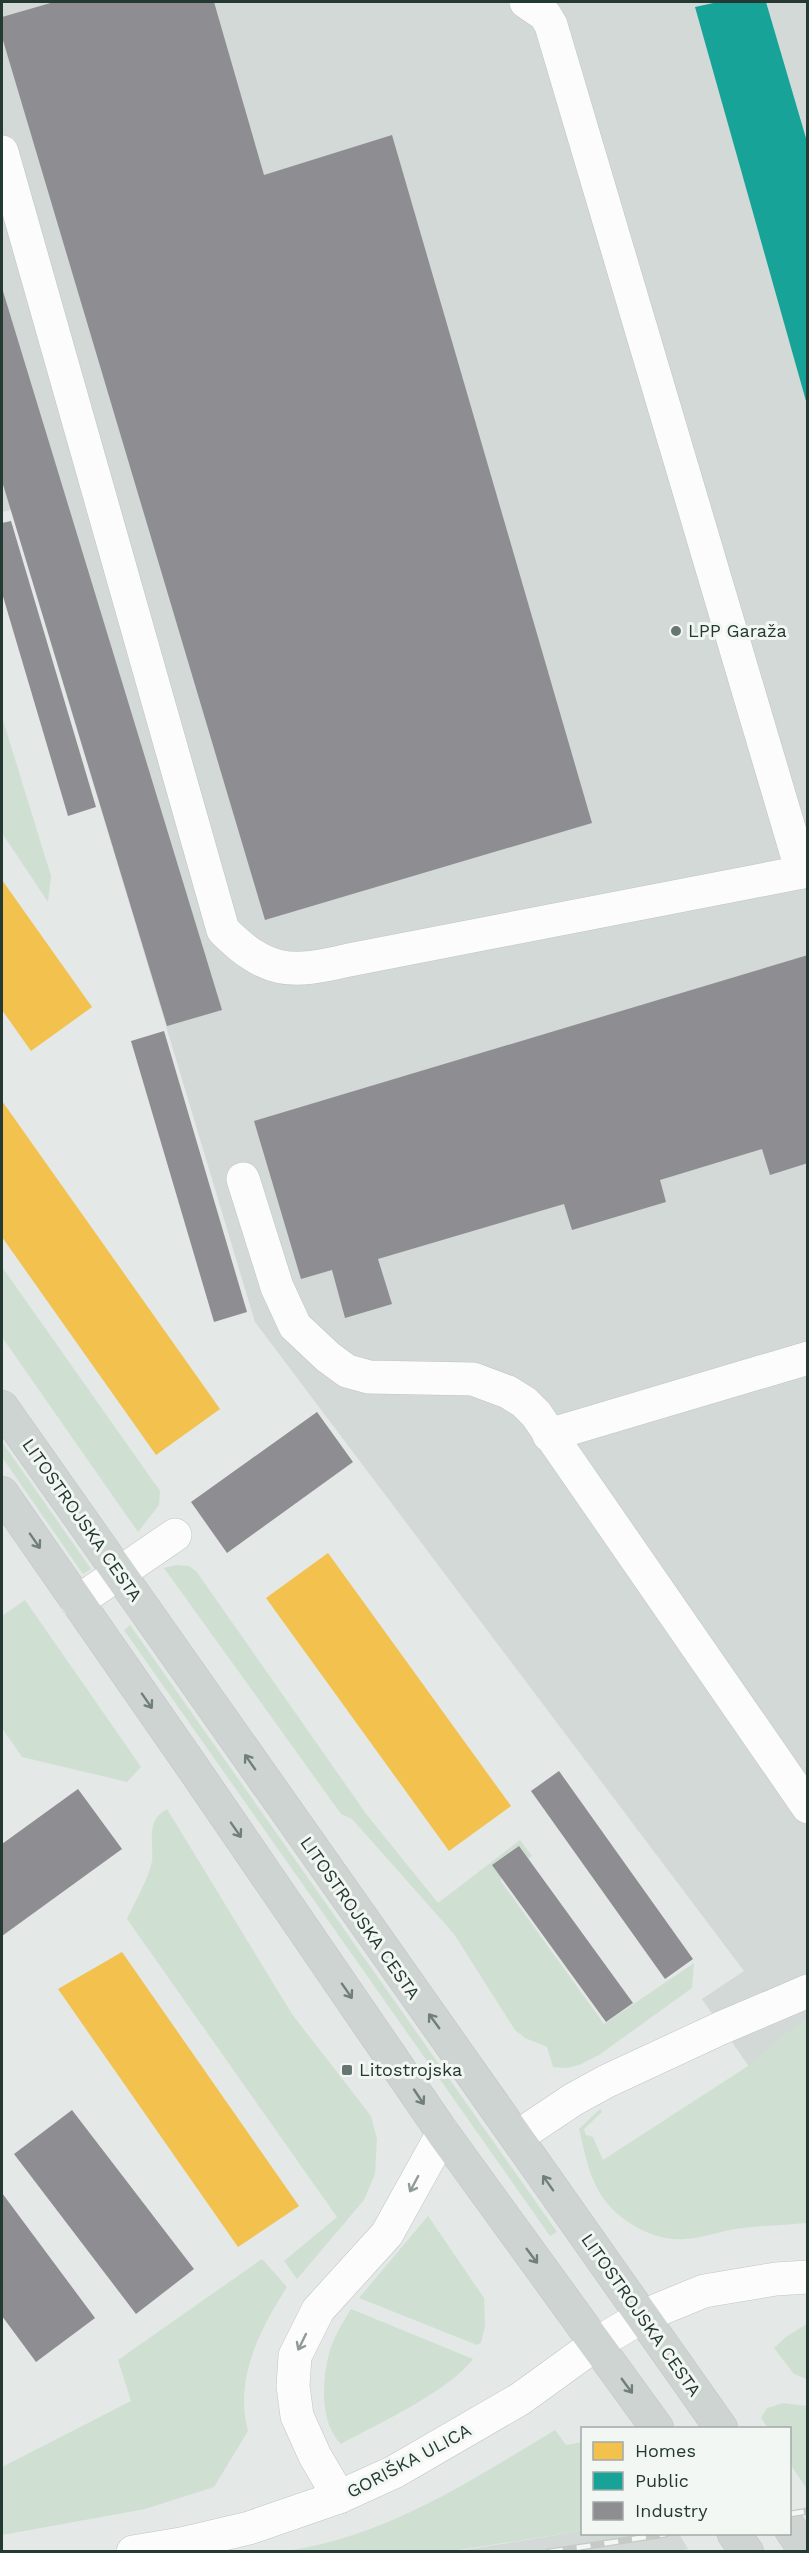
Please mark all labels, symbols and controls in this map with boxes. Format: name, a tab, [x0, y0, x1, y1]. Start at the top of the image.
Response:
place label: LPP Garaža	[688, 620, 787, 641]
marker: LPP Garaža	[669, 624, 683, 638]
street label: LITOSTROJSKA CESTA	[18, 1434, 147, 1605]
one-way arrow	[29, 1533, 41, 1549]
one-way arrow	[141, 1692, 153, 1709]
one-way arrow	[244, 1754, 256, 1770]
one-way arrow	[230, 1821, 242, 1838]
street label: LITOSTROJSKA CESTA	[296, 1832, 425, 2003]
one-way arrow	[341, 1982, 353, 1998]
one-way arrow	[428, 2014, 440, 2030]
place label: Litostrojska	[359, 2059, 462, 2080]
marker: Litostrojska	[340, 2063, 354, 2077]
one-way arrow	[413, 2089, 425, 2105]
one-way arrow	[408, 2174, 419, 2192]
one-way arrow	[542, 2175, 554, 2192]
street label: LITOSTROJSKA CESTA	[577, 2229, 706, 2400]
one-way arrow	[526, 2248, 539, 2264]
one-way arrow	[296, 2332, 308, 2350]
one-way arrow	[621, 2378, 633, 2394]
street label: GORIŠKA ULICA	[343, 2419, 474, 2502]
legend	[581, 2427, 791, 2535]
text: Homes	[635, 2440, 696, 2461]
text: Public	[635, 2470, 689, 2491]
text: Industry	[635, 2500, 708, 2521]

